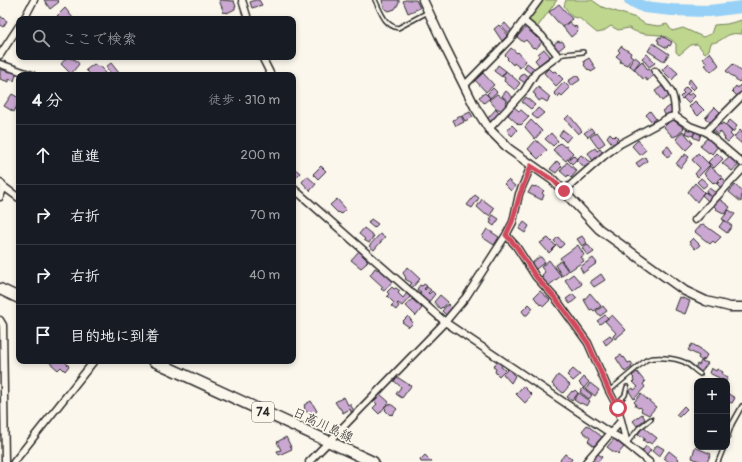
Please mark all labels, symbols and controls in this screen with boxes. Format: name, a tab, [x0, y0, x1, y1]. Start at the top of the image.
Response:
search box	[16, 16, 296, 60]
icon: search	[30, 27, 52, 49]
text: ここで検索	[62, 30, 137, 49]
text: 4 分	[32, 90, 63, 111]
text: 徒歩 · 310 m	[209, 92, 280, 108]
icon: ahead	[32, 144, 54, 166]
text: 直進	[70, 147, 100, 166]
text: 200 m	[241, 147, 280, 163]
route end	[555, 182, 573, 200]
icon: right	[32, 204, 54, 226]
text: 右折	[70, 207, 100, 226]
text: 70 m	[250, 207, 280, 223]
icon: right	[32, 264, 54, 286]
text: 右折	[70, 267, 100, 286]
text: 40 m	[249, 267, 280, 283]
icon: arrive	[32, 324, 54, 346]
text: 目的地に到着	[70, 327, 160, 346]
map controls	[694, 378, 730, 450]
button: +	[694, 378, 730, 414]
route start	[609, 399, 627, 417]
road number: 74	[252, 402, 274, 422]
street label: 日高川島線	[290, 404, 357, 446]
button: −	[694, 414, 730, 450]

